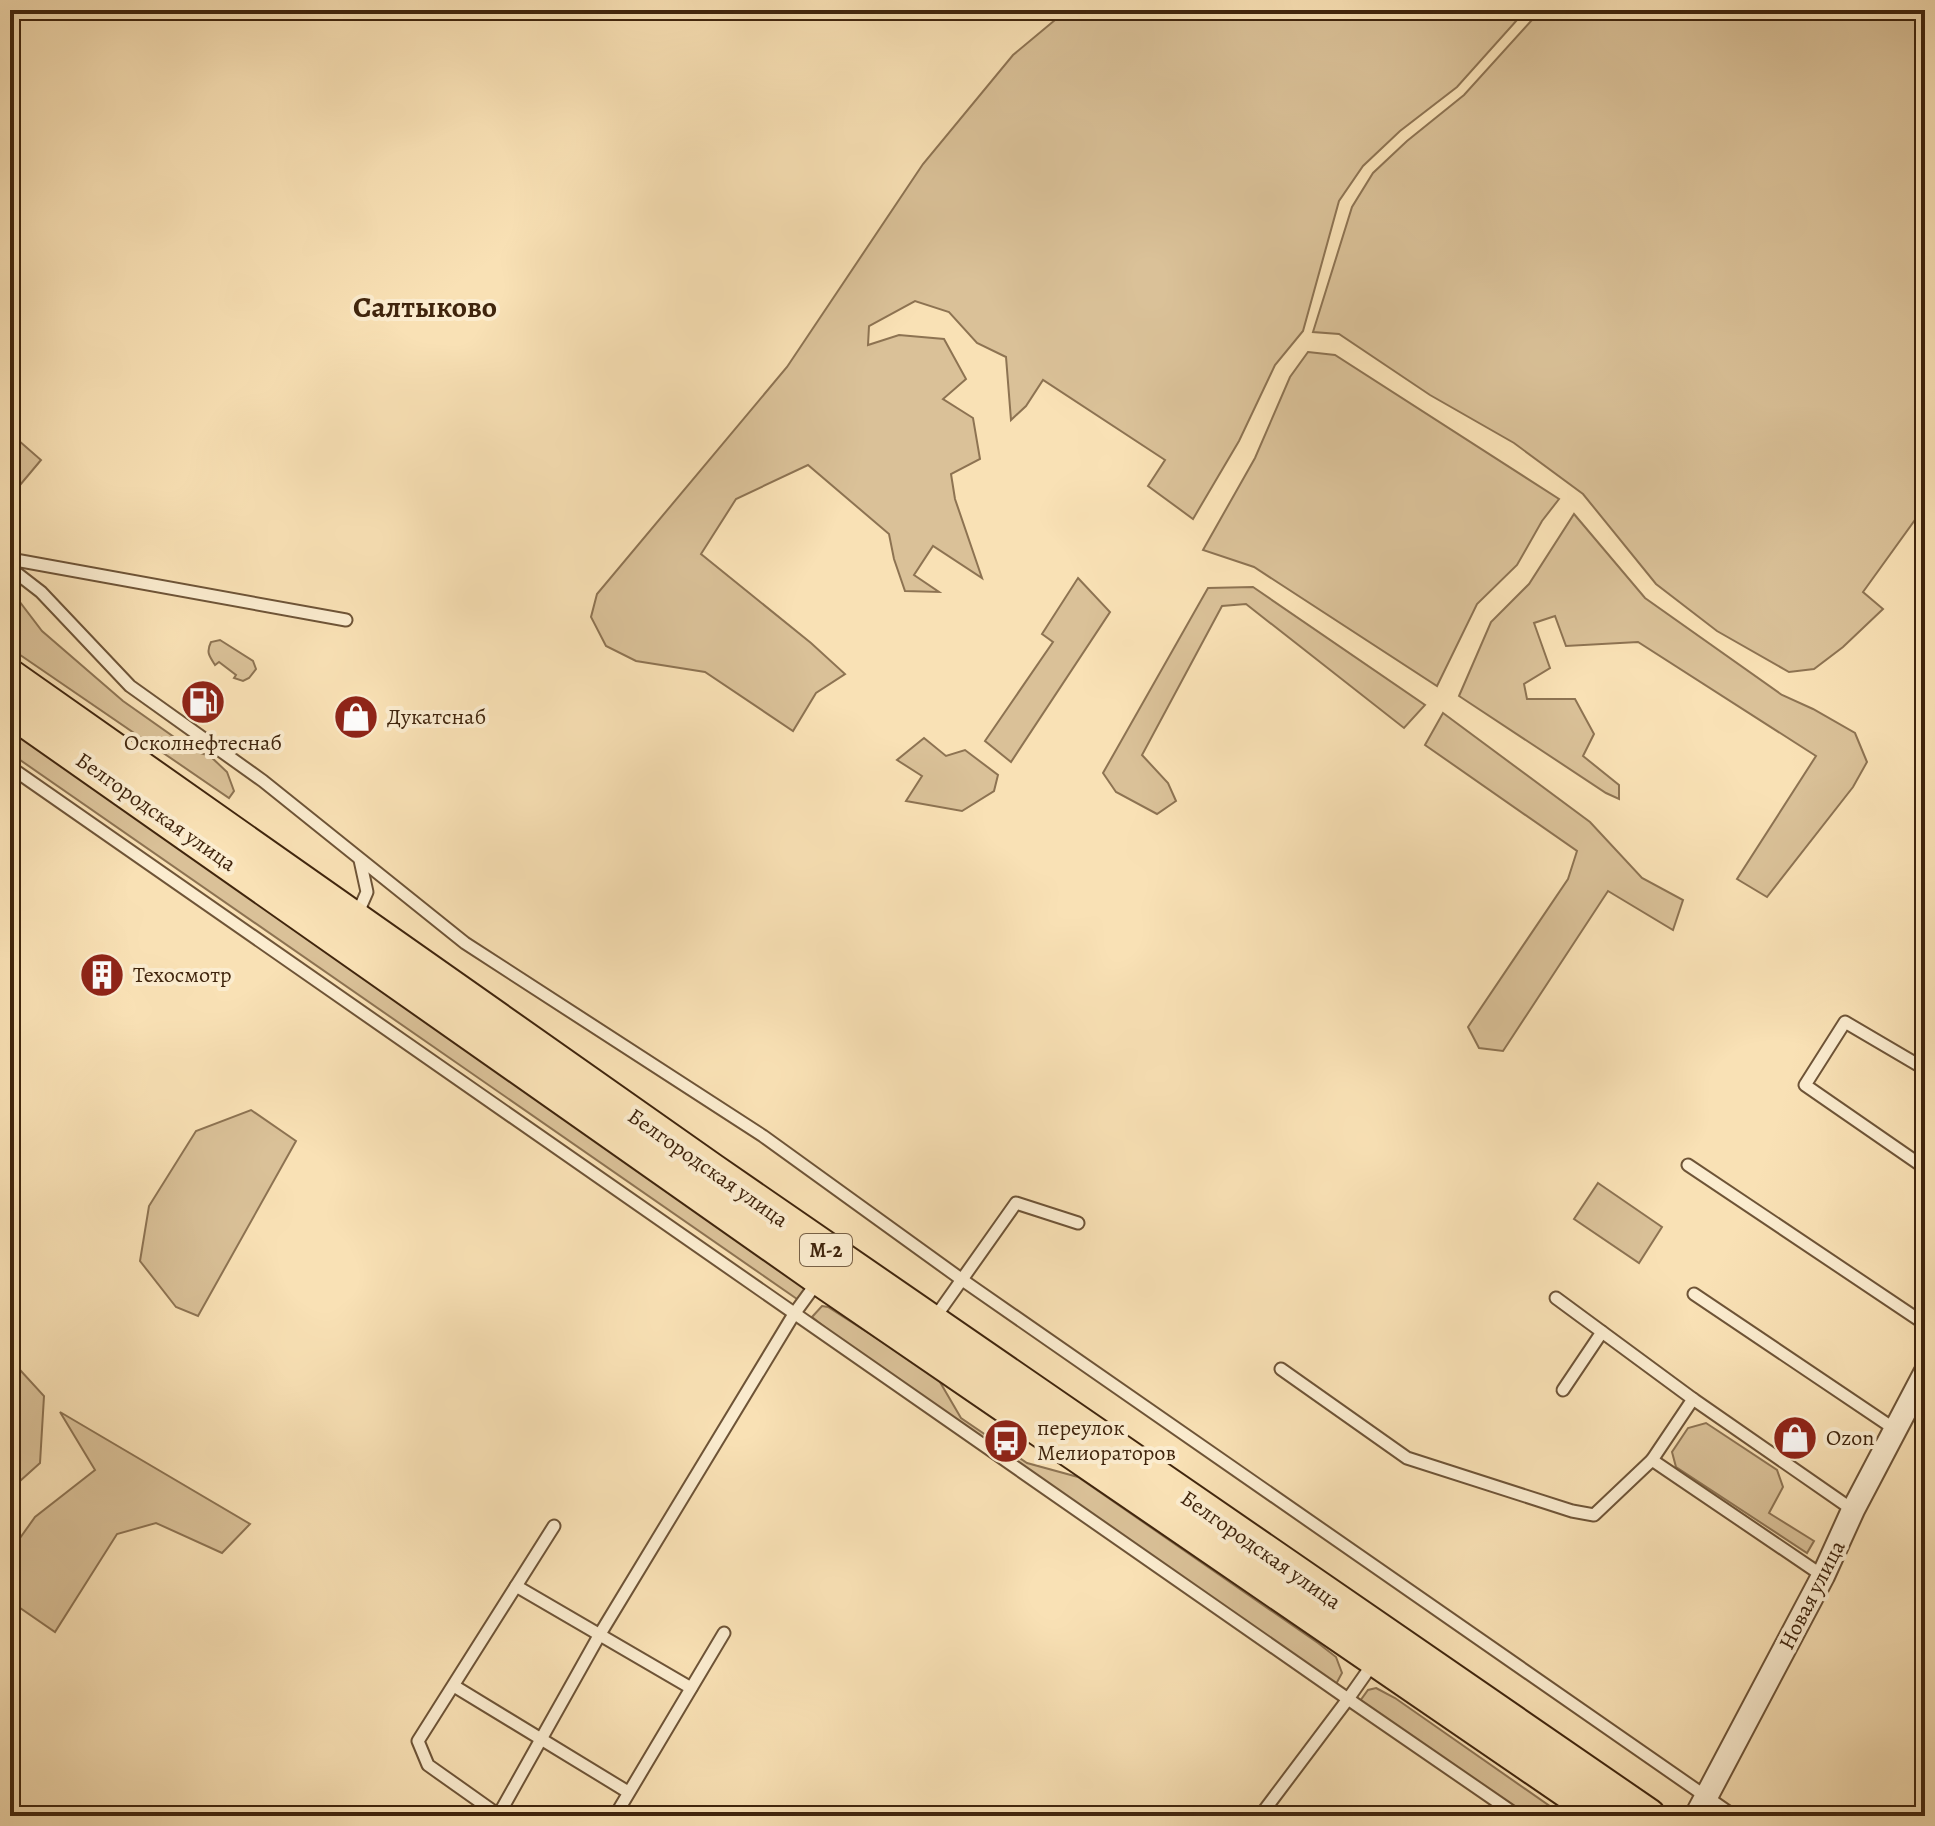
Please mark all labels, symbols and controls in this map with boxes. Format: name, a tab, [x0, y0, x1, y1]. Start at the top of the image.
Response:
district label: Салтыково	[353, 287, 497, 327]
fuel station icon: Осколнефтеснаб	[179, 678, 227, 726]
shop icon: Дукатснаб	[332, 693, 380, 741]
place label: Дукатснаб	[387, 702, 486, 732]
place label: Осколнефтеснаб	[124, 728, 282, 758]
street label: Белгородская улица	[70, 745, 243, 879]
building icon: Техосмотр	[78, 951, 126, 999]
place label: Техосмотр	[133, 960, 232, 990]
street label: Белгородская улица	[622, 1101, 795, 1235]
road number: М-2	[800, 1234, 852, 1266]
place label: переулок Мелиораторов	[1037, 1413, 1176, 1468]
shop icon: Ozon	[1771, 1414, 1819, 1462]
bus stop icon: переулок Мелиораторов	[982, 1417, 1030, 1465]
place label: Ozon	[1826, 1423, 1874, 1453]
street label: Белгородская улица	[1175, 1483, 1348, 1617]
street label: Новая улица	[1772, 1534, 1853, 1655]

